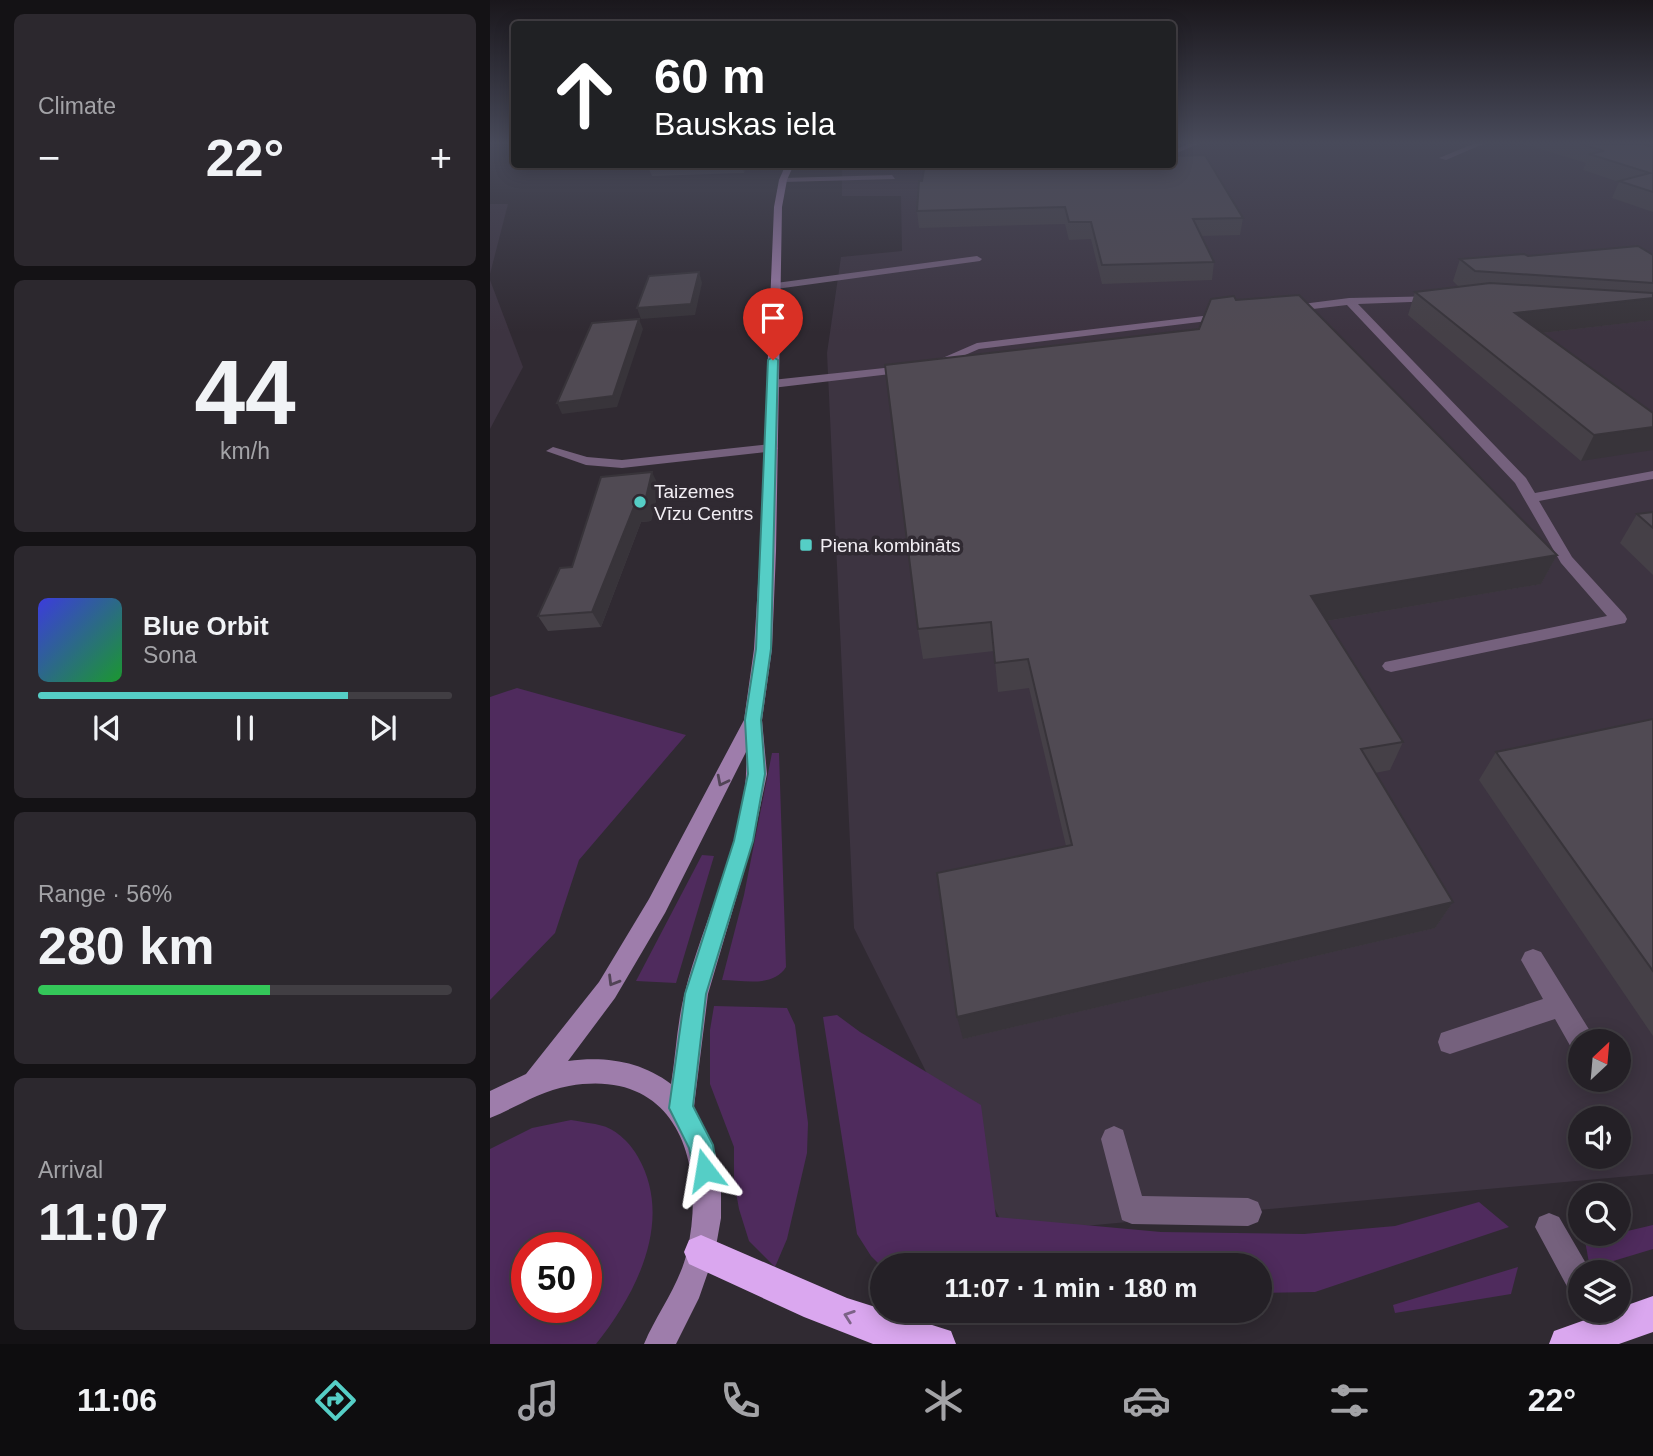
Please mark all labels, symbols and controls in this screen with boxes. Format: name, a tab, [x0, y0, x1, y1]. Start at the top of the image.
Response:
icon: ahead	[539, 49, 630, 140]
text: 60 m	[654, 49, 766, 103]
text: Climate	[38, 93, 116, 119]
text: Bauskas iela	[654, 106, 835, 142]
text: 22°	[206, 129, 284, 187]
text: −	[38, 137, 60, 179]
text: +	[430, 137, 452, 179]
pin	[743, 288, 803, 360]
icon: arrive	[754, 299, 792, 337]
text: 44	[194, 342, 296, 443]
text: km/h	[220, 438, 270, 464]
place label: Taizemes Vīzu Centrs	[654, 481, 753, 524]
marker: Taizemes Vīzu Centrs	[632, 494, 648, 510]
place label: Piena kombināts	[820, 535, 960, 556]
marker: Piena kombināts	[798, 537, 814, 553]
text: Blue Orbit	[143, 611, 269, 641]
text: Sona	[143, 642, 197, 668]
icon: previous	[88, 709, 126, 747]
icon: pause	[226, 709, 264, 747]
icon: next	[364, 709, 402, 747]
one-way arrow	[717, 774, 731, 786]
text: Range · 56%	[38, 881, 172, 907]
text: 280 km	[38, 917, 214, 975]
one-way arrow	[608, 973, 621, 986]
north arrow	[1568, 1029, 1631, 1092]
map controls	[1568, 1029, 1631, 1323]
button: sound	[1568, 1106, 1631, 1169]
position arrow	[668, 1133, 742, 1207]
text: Arrival	[38, 1157, 103, 1183]
button: search	[1568, 1183, 1631, 1246]
text: 11:07	[38, 1193, 168, 1251]
speed limit sign: 50	[511, 1232, 602, 1323]
button: layers	[1568, 1260, 1631, 1323]
text: 11:07 · 1 min · 180 m	[945, 1273, 1197, 1303]
one-way arrow	[844, 1310, 856, 1324]
icon: directions	[311, 1376, 360, 1425]
icon: music	[514, 1376, 563, 1425]
icon: phone	[716, 1376, 765, 1425]
icon: climate	[919, 1376, 968, 1425]
icon: car	[1122, 1376, 1171, 1425]
icon: filters	[1325, 1376, 1374, 1425]
text: 11:06	[77, 1382, 157, 1418]
text: 22°	[1528, 1382, 1576, 1418]

